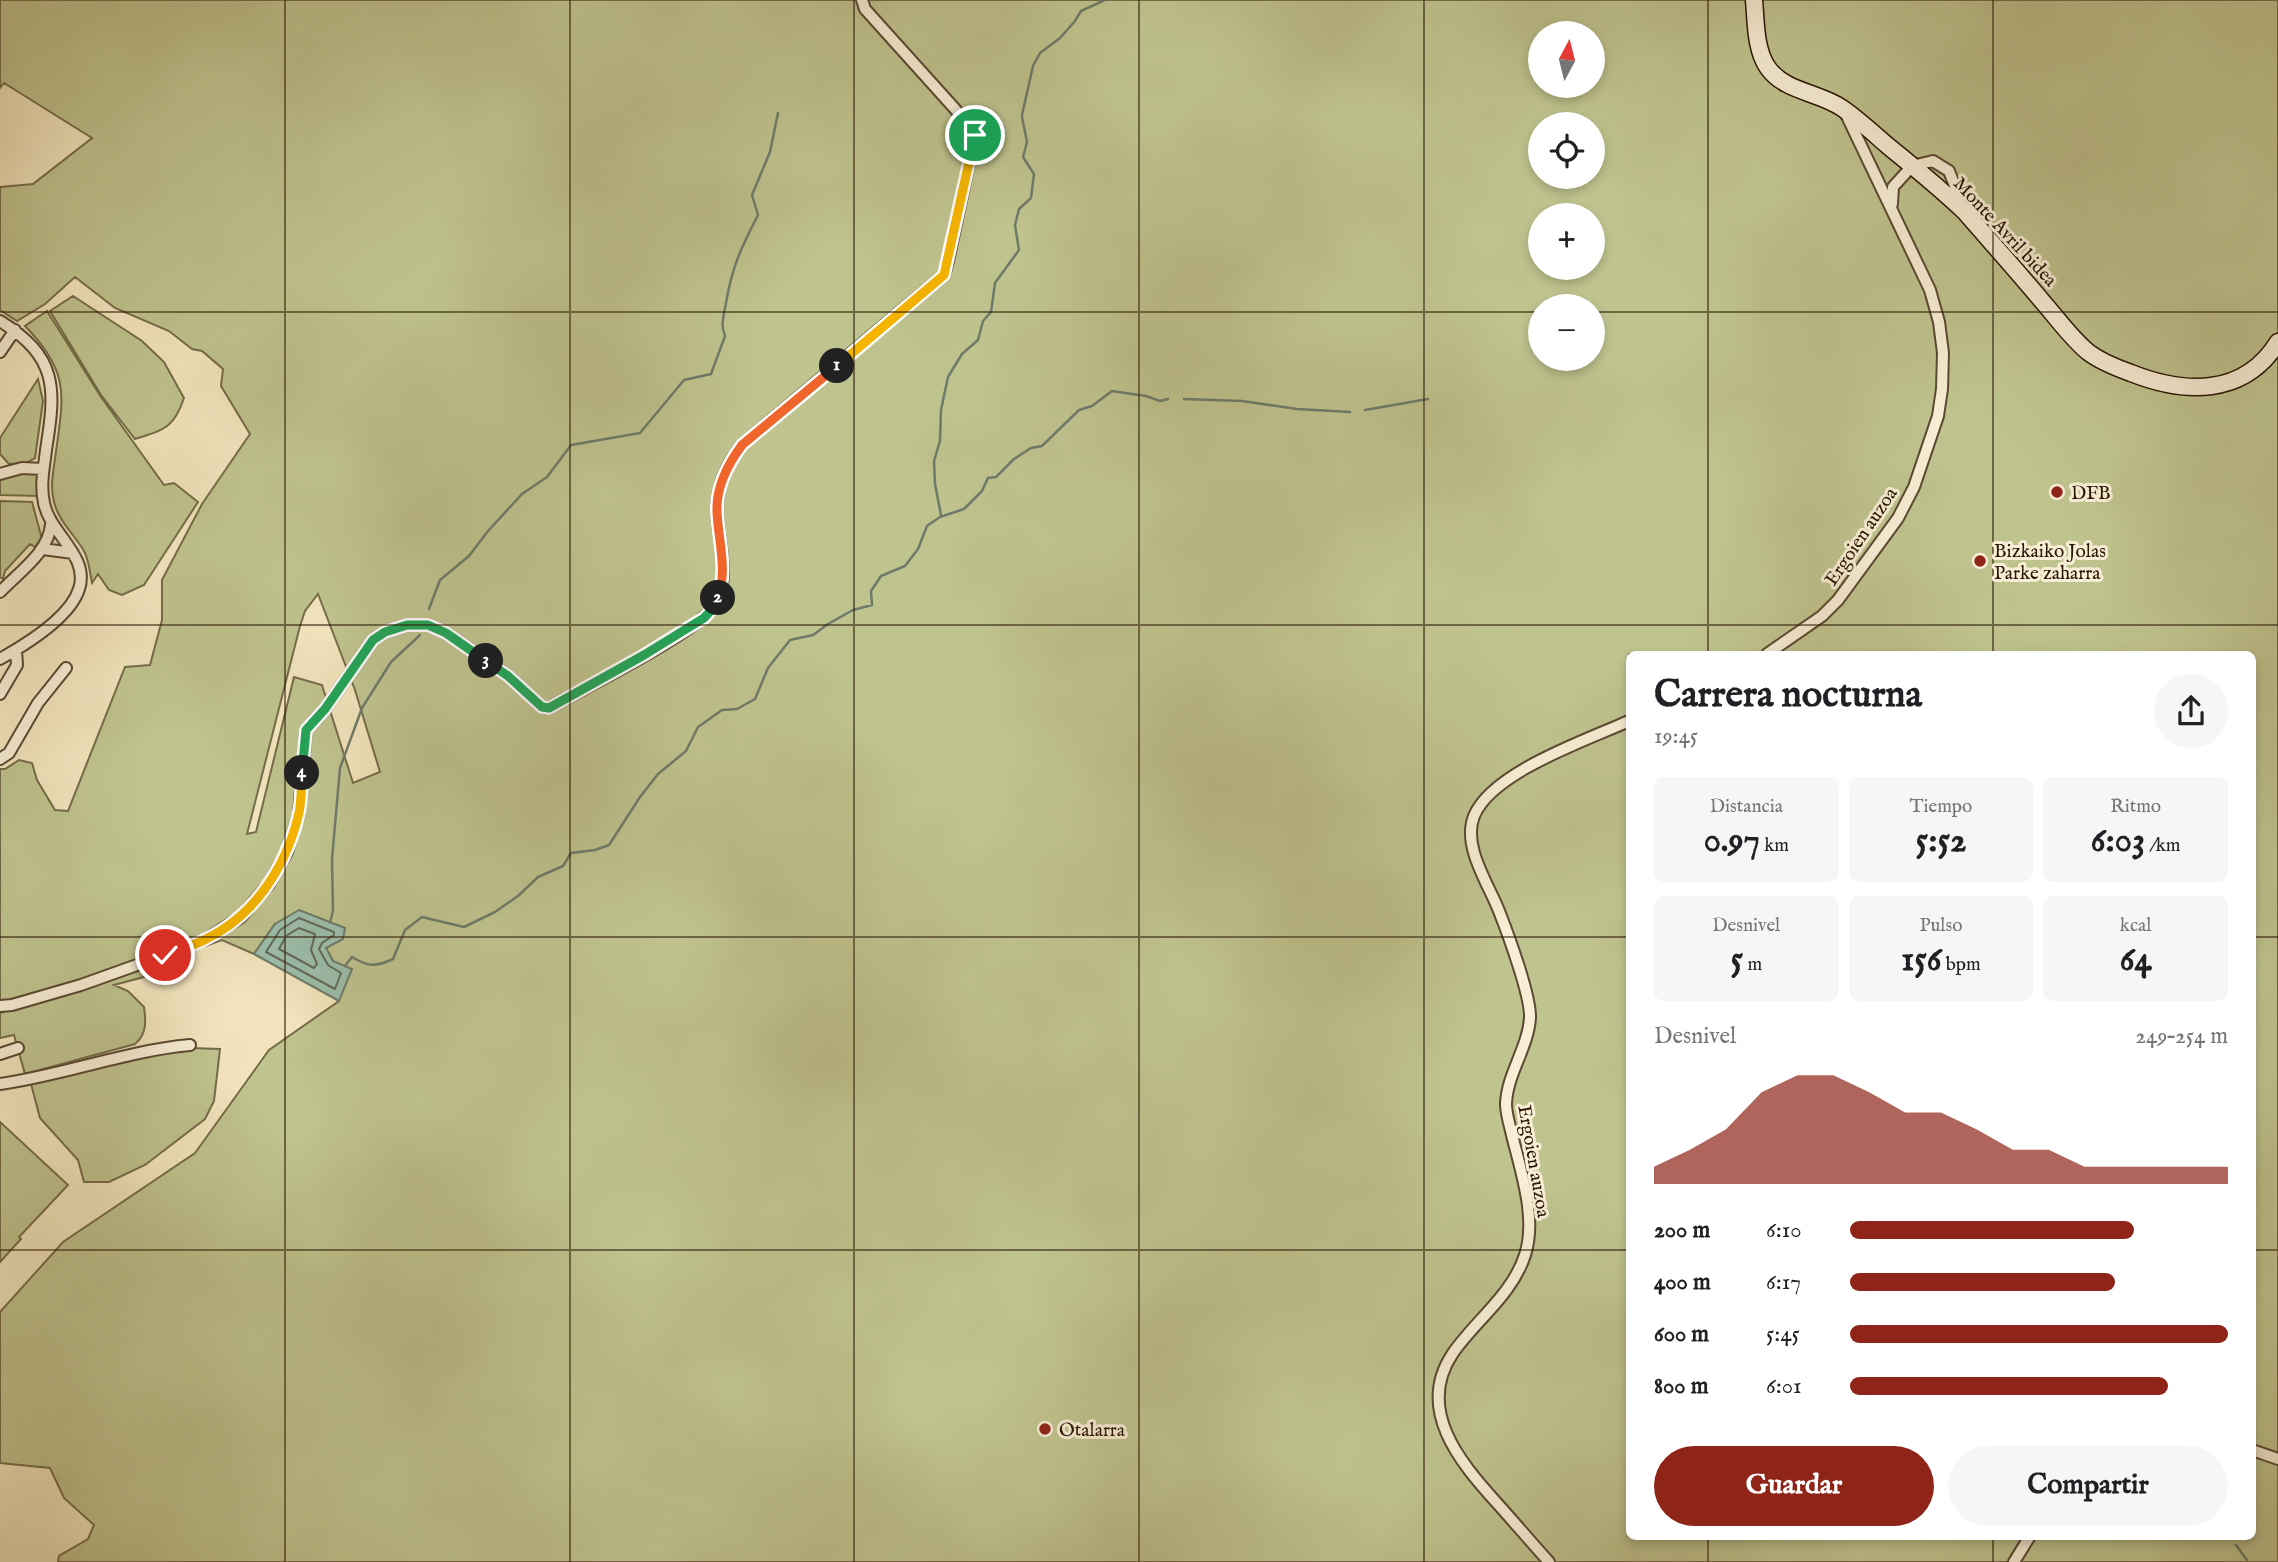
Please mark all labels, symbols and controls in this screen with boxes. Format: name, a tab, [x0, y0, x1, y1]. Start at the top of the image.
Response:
north arrow	[1528, 21, 1605, 98]
map controls	[1528, 21, 1605, 371]
pin	[945, 105, 1005, 165]
button: locate	[1528, 112, 1605, 189]
icon: arrive	[956, 116, 994, 154]
street label: Monte Avril bidea	[1947, 172, 2062, 293]
button: +	[1528, 203, 1605, 280]
button: −	[1528, 294, 1605, 371]
pin: 1	[820, 348, 854, 384]
text: 1	[833, 353, 840, 377]
place label: DFB	[2071, 482, 2111, 506]
street label: Ergoien auzoa	[1820, 483, 1904, 591]
marker: DFB	[2049, 484, 2065, 500]
place label: Bizkaiko Jolas Parke zaharra	[1994, 540, 2106, 586]
marker: Bizkaiko Jolas Parke zaharra	[1972, 553, 1988, 569]
pin: 2	[700, 580, 736, 616]
text: 2	[713, 585, 722, 609]
pin: 3	[468, 644, 504, 678]
text: 3	[482, 648, 489, 672]
text: Carrera nocturna	[1654, 672, 1922, 720]
button: share	[2154, 674, 2228, 748]
text: 19:45	[1654, 722, 1698, 751]
pin: 4	[284, 756, 320, 790]
text: 4	[297, 760, 306, 784]
text: Distancia	[1710, 795, 1783, 819]
text: Tiempo	[1910, 795, 1972, 819]
text: Ritmo	[2110, 795, 2161, 819]
text: 0.97	[1704, 819, 1760, 864]
text: 5:52	[1916, 819, 1966, 864]
text: 6:03	[2091, 819, 2145, 864]
text: km	[1760, 834, 1789, 858]
text: /km	[2145, 834, 2181, 858]
text: Desnivel	[1712, 914, 1780, 938]
text: Pulso	[1920, 914, 1962, 938]
text: kcal	[2120, 914, 2152, 938]
pin	[135, 925, 195, 985]
icon: check	[146, 936, 184, 974]
text: 5	[1731, 938, 1743, 983]
text: 156	[1901, 938, 1942, 983]
text: 64	[2120, 938, 2152, 983]
text: m	[1743, 953, 1762, 977]
text: bpm	[1942, 953, 1981, 977]
text: Desnivel	[1654, 1022, 1736, 1051]
text: 249–254 m	[2135, 1022, 2228, 1051]
street label: Ergoien auzoa	[1511, 1103, 1555, 1220]
text: 200 m	[1654, 1216, 1710, 1245]
text: 6:10	[1766, 1216, 1802, 1245]
text: 400 m	[1654, 1268, 1711, 1297]
text: 6:17	[1766, 1268, 1801, 1297]
text: 600 m	[1654, 1320, 1709, 1349]
text: 5:45	[1766, 1320, 1800, 1349]
text: 800 m	[1654, 1372, 1708, 1401]
text: 6:01	[1766, 1372, 1802, 1401]
place label: Otalarra	[1059, 1419, 1126, 1443]
marker: Otalarra	[1037, 1421, 1053, 1437]
button: Guardar	[1654, 1446, 1934, 1526]
button: Compartir	[1948, 1446, 2228, 1526]

